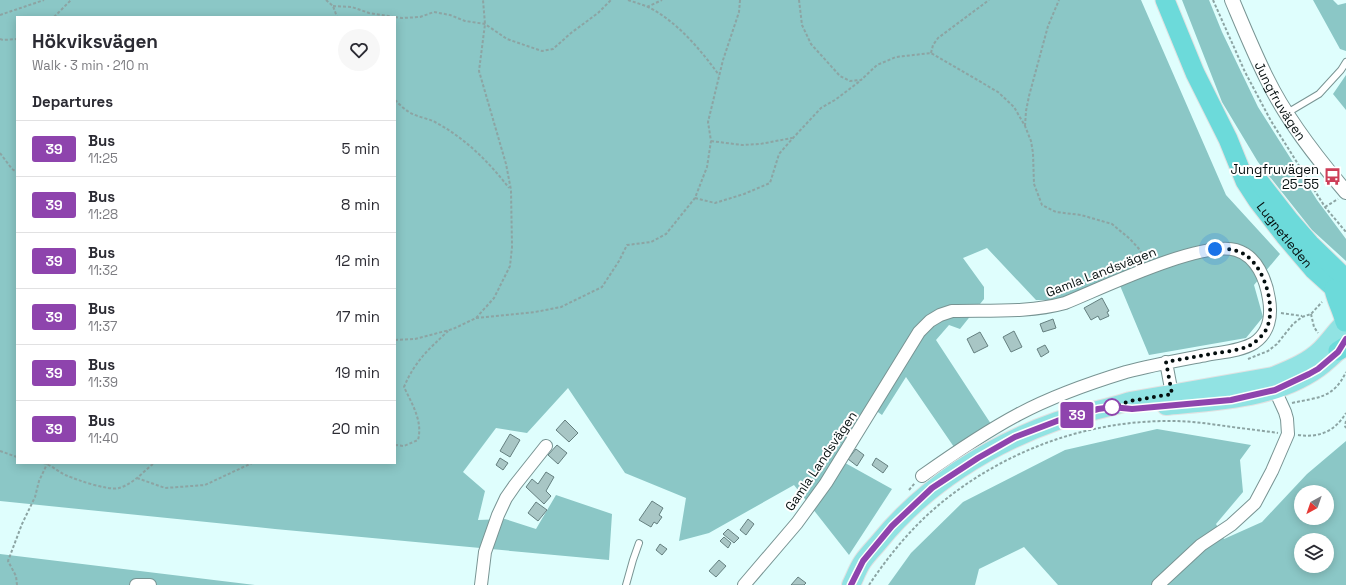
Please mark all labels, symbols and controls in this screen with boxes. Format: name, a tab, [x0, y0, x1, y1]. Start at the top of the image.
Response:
text: Hökviksvägen	[32, 29, 158, 54]
button: heart	[338, 29, 380, 71]
text: Walk · 3 min · 210 m	[32, 57, 149, 74]
street label: Jungfruvägen	[1251, 59, 1310, 143]
text: Departures	[32, 92, 113, 111]
text: Bus	[88, 131, 115, 150]
text: 5 min	[341, 139, 380, 158]
text: 39	[45, 140, 63, 158]
text: 11:25	[88, 150, 118, 167]
place label: Jungfruvägen 25-55	[1231, 161, 1319, 193]
bus stop icon: Jungfruvägen 25-55	[1322, 166, 1342, 186]
text: Bus	[88, 187, 115, 206]
text: 8 min	[341, 195, 380, 214]
text: 39	[45, 196, 63, 214]
street label: Lugnetleden	[1253, 198, 1317, 271]
text: 11:28	[88, 206, 118, 223]
your location	[1205, 239, 1225, 259]
text: Bus	[88, 243, 115, 262]
street label: Gamla Landsvägen	[1043, 243, 1159, 301]
text: 12 min	[335, 251, 380, 270]
text: 39	[45, 252, 63, 270]
text: 11:32	[88, 262, 118, 279]
text: Bus	[88, 299, 115, 318]
text: 17 min	[336, 307, 380, 326]
text: 39	[45, 308, 63, 326]
text: 11:37	[88, 318, 117, 335]
text: Bus	[88, 355, 115, 374]
text: 19 min	[335, 363, 380, 382]
text: 39	[45, 364, 63, 382]
text: 11:39	[88, 374, 118, 391]
unlabelled marker	[1103, 398, 1121, 416]
line badge: 39	[1059, 402, 1095, 428]
text: 39	[1068, 406, 1086, 424]
street label: Gamla Landsvägen	[781, 408, 861, 514]
text: Bus	[88, 411, 115, 430]
text: 20 min	[332, 419, 380, 438]
text: 39	[45, 420, 63, 438]
text: 11:40	[88, 430, 119, 447]
north arrow	[1294, 485, 1334, 525]
map controls	[1294, 485, 1334, 573]
button: layers	[1294, 533, 1334, 573]

